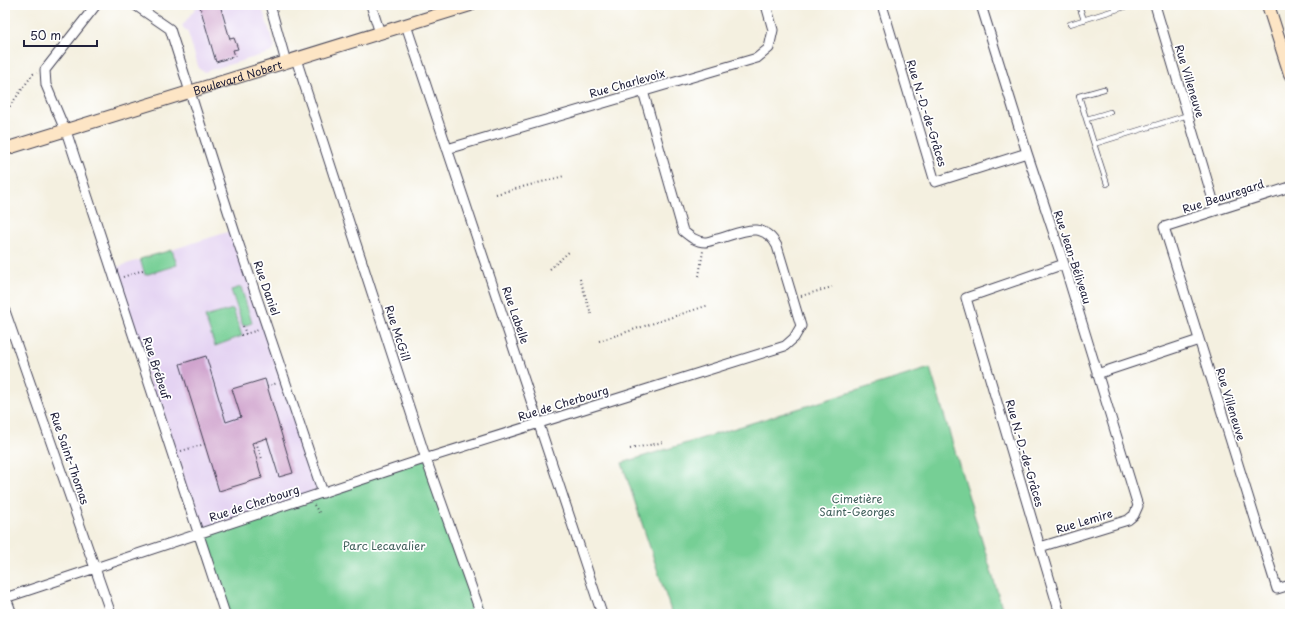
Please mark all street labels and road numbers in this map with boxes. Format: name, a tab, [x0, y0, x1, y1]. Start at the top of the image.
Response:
street label: Rue Villeneuve	[1171, 42, 1209, 120]
street label: Boulevard Nobert	[190, 55, 284, 99]
street label: Rue N.-D.-de-Grâces	[903, 57, 951, 169]
street label: Rue Charlevoix	[587, 64, 667, 102]
street label: Rue Beauregard	[1180, 175, 1266, 217]
street label: Rue Jean-Béliveau	[1050, 208, 1096, 306]
street label: Rue Daniel	[250, 258, 284, 318]
street label: Rue Labelle	[498, 284, 534, 346]
street label: Rue McGill	[381, 303, 415, 363]
street label: Rue Brébeuf	[139, 335, 176, 403]
street label: Rue Villeneuve	[1212, 365, 1250, 443]
street label: Rue de Cherbourg	[516, 381, 610, 425]
street label: Rue N.-D.-de-Grâces	[1002, 397, 1048, 509]
street label: Rue Saint-Thomas	[46, 409, 94, 507]
street label: Rue de Cherbourg	[207, 480, 301, 526]
street label: Rue Lemire	[1054, 504, 1115, 538]

